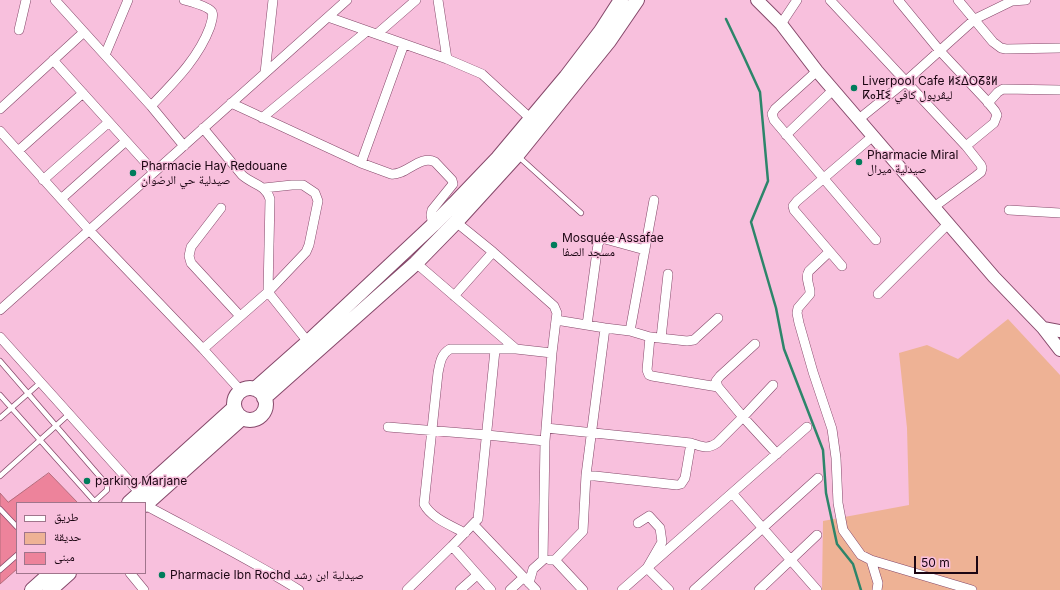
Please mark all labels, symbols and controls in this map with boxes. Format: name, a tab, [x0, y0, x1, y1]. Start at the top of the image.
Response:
place label: Liverpool Cafe ⵍⵉⵠⵔⵒⵓⵍ ⴽⴰⴼⵉ ليڤرپول كافي	[862, 74, 998, 102]
marker: Liverpool Cafe ⵍⵉⵠⵔⵒⵓⵍ ⴽⴰⴼⵉ ليڤرپول كافي	[849, 83, 859, 93]
place label: Pharmacie Miral صيدلية ميرال	[867, 148, 958, 176]
marker: Pharmacie Miral صيدلية ميرال	[854, 157, 864, 167]
place label: Pharmacie Hay Redouane صيدلية حي الرضوان	[141, 159, 287, 187]
marker: Pharmacie Hay Redouane صيدلية حي الرضوان	[128, 168, 138, 178]
place label: Mosquée Assafae مسجد الصفا	[562, 231, 664, 259]
marker: Mosquée Assafae مسجد الصفا	[549, 240, 559, 250]
place label: parking Marjane	[95, 474, 187, 488]
marker: parking Marjane	[82, 476, 92, 486]
legend	[16, 502, 146, 574]
text: طريق	[54, 509, 79, 524]
text: حديقة	[54, 529, 82, 544]
scale bar	[916, 548, 980, 574]
text: مبنى	[54, 549, 75, 564]
text: 50 m	[921, 555, 950, 570]
place label: Pharmacie Ibn Rochd صيدلية ابن رشد	[170, 568, 364, 582]
marker: Pharmacie Ibn Rochd صيدلية ابن رشد	[157, 570, 167, 580]

